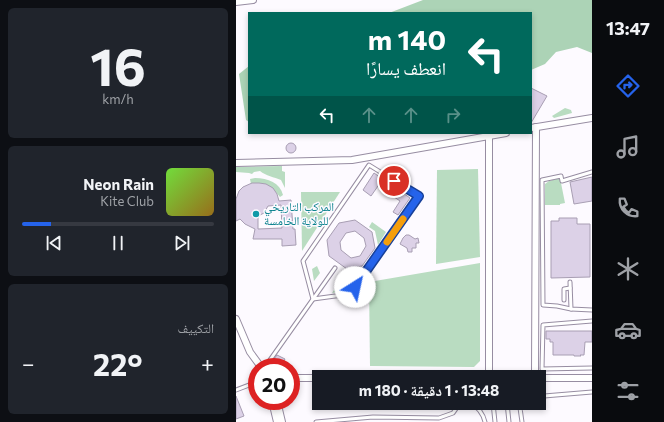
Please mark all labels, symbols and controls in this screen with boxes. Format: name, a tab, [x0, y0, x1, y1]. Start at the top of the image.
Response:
text: 13:47	[606, 17, 650, 39]
text: 140 m	[368, 22, 446, 56]
icon: left	[460, 28, 512, 80]
text: 16	[90, 33, 146, 97]
text: انعطف يسارًا	[366, 57, 446, 79]
icon: directions	[614, 72, 642, 100]
text: km/h	[102, 91, 134, 107]
icon: left	[316, 104, 338, 126]
icon: ahead	[358, 104, 380, 126]
icon: ahead	[400, 104, 422, 126]
icon: right	[442, 104, 464, 126]
icon: music	[614, 133, 642, 161]
pin	[377, 164, 411, 198]
icon: arrive	[383, 170, 405, 192]
text: Neon Rain	[83, 175, 154, 193]
text: Kite Club	[100, 193, 154, 209]
icon: phone	[614, 194, 642, 222]
place label: المركب التاريخي للولاية الخامسة	[264, 199, 334, 228]
marker: المركب التاريخي للولاية الخامسة	[251, 209, 261, 219]
icon: previous	[43, 232, 65, 254]
icon: pause	[107, 232, 129, 254]
icon: next	[171, 232, 193, 254]
icon: climate	[614, 255, 642, 283]
position arrow	[334, 266, 376, 308]
icon: car	[614, 316, 642, 344]
text: التكييف	[178, 320, 214, 336]
text: 22°	[93, 345, 143, 382]
text: −	[22, 350, 35, 377]
text: +	[201, 350, 214, 377]
speed limit sign: 20	[248, 358, 300, 410]
icon: filters	[614, 377, 642, 405]
text: 13:48 · 1 دقيقة · 180 m	[359, 381, 499, 399]

